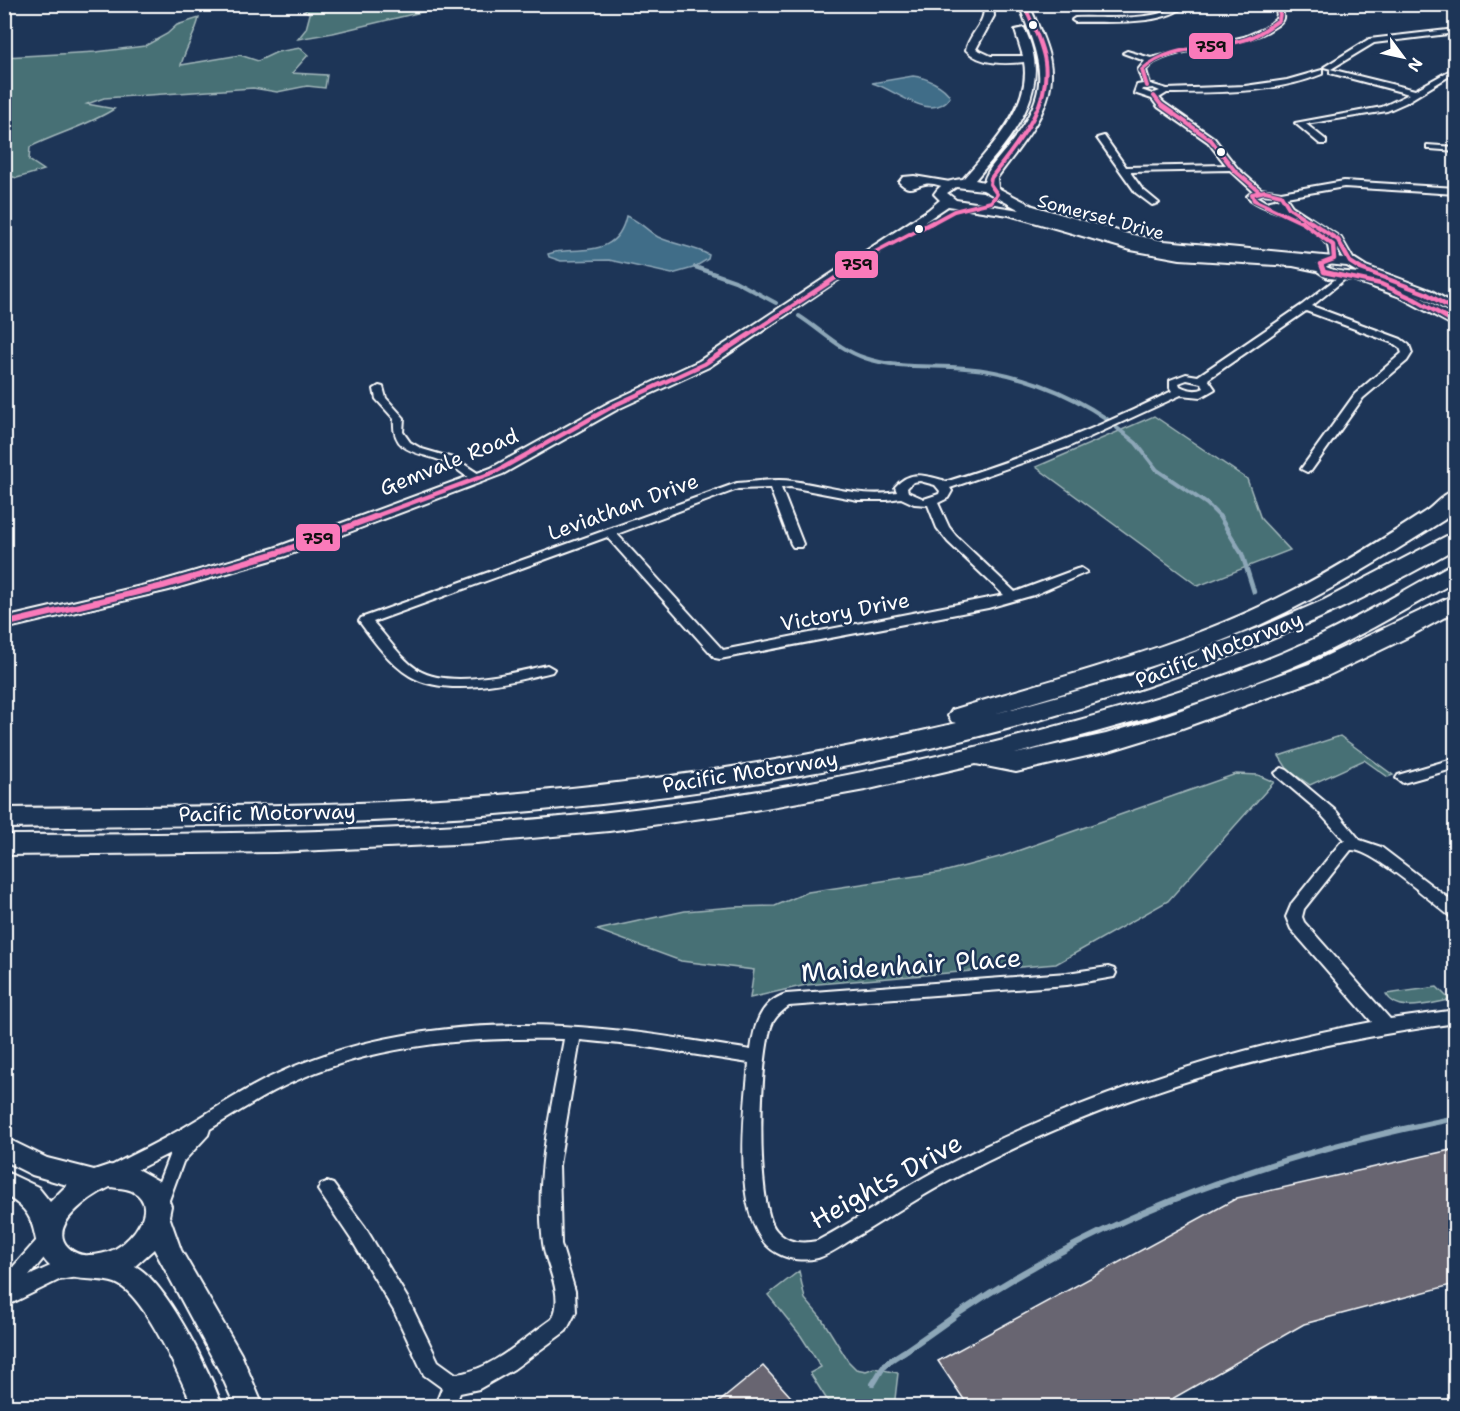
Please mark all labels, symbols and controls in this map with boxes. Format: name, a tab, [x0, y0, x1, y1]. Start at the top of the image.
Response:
unlabelled marker	[1027, 19, 1039, 31]
north arrow	[1373, 27, 1433, 87]
line badge: 759	[1188, 32, 1234, 60]
text: 759	[1195, 36, 1227, 57]
text: N	[1403, 54, 1427, 76]
unlabelled marker	[1215, 146, 1227, 158]
street label: Somerset Drive	[1035, 189, 1167, 245]
unlabelled marker	[913, 223, 925, 235]
line badge: 759	[834, 250, 879, 279]
text: 759	[841, 254, 873, 275]
street label: Gemvale Road	[376, 421, 522, 503]
street label: Leviathan Drive	[544, 467, 702, 547]
line badge: 759	[295, 523, 341, 552]
text: 759	[302, 528, 334, 549]
street label: Victory Drive	[778, 586, 912, 638]
street label: Pacific Motorway	[1131, 605, 1307, 695]
street label: Pacific Motorway	[660, 744, 840, 800]
street label: Pacific Motorway	[178, 797, 356, 829]
street label: Maidenhair Place	[800, 939, 1022, 990]
street label: Heights Drive	[804, 1124, 968, 1237]

